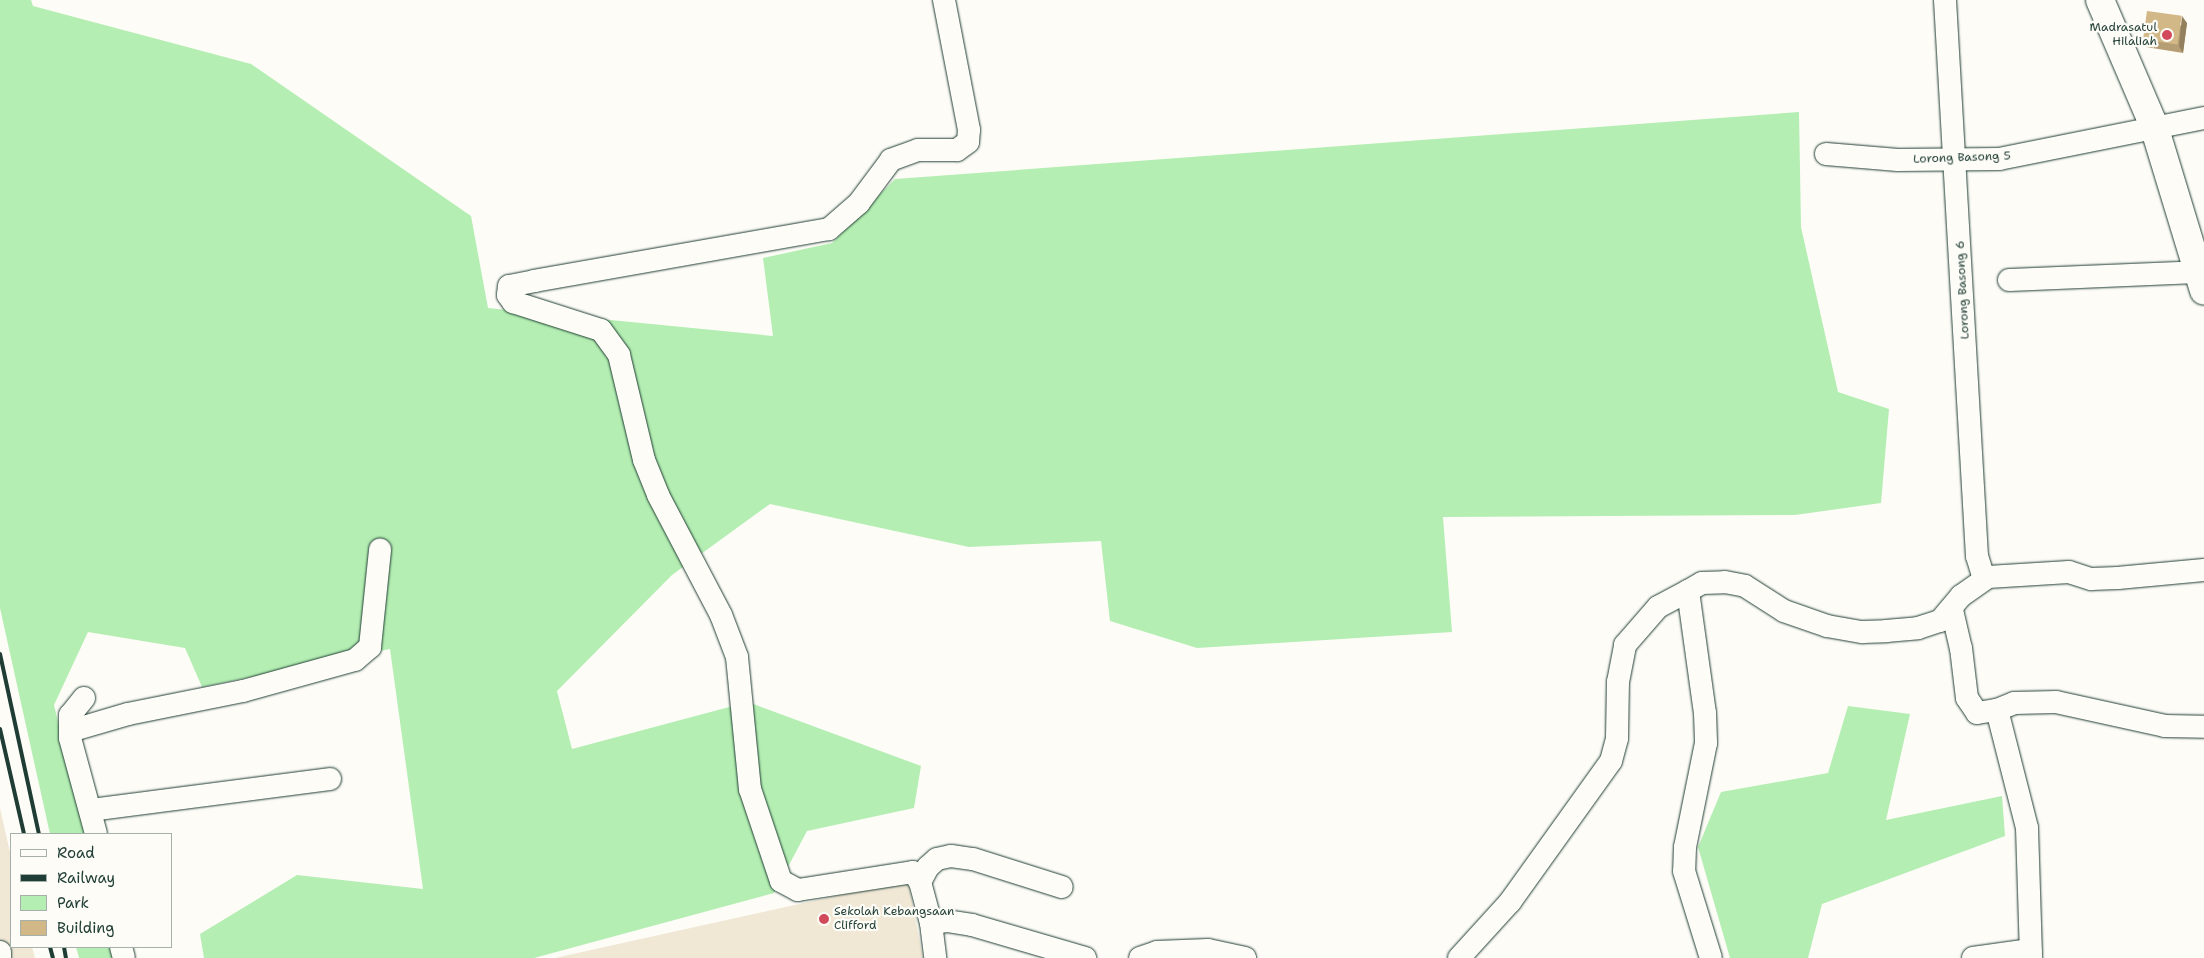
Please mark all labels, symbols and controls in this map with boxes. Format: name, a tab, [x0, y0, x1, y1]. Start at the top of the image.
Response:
place label: Madrasatul Hilaliah	[2090, 21, 2157, 49]
marker: Madrasatul Hilaliah	[2161, 29, 2173, 41]
street label: Lorong Basong 5	[1913, 149, 2011, 167]
street label: Lorong Basong 6	[1953, 240, 1973, 340]
legend	[10, 833, 172, 948]
text: Road	[57, 843, 95, 863]
text: Railway	[57, 868, 115, 888]
text: Park	[57, 893, 89, 913]
place label: Sekolah Kebangsaan Clifford	[834, 905, 954, 933]
marker: Sekolah Kebangsaan Clifford	[818, 913, 830, 925]
text: Building	[57, 918, 114, 938]

